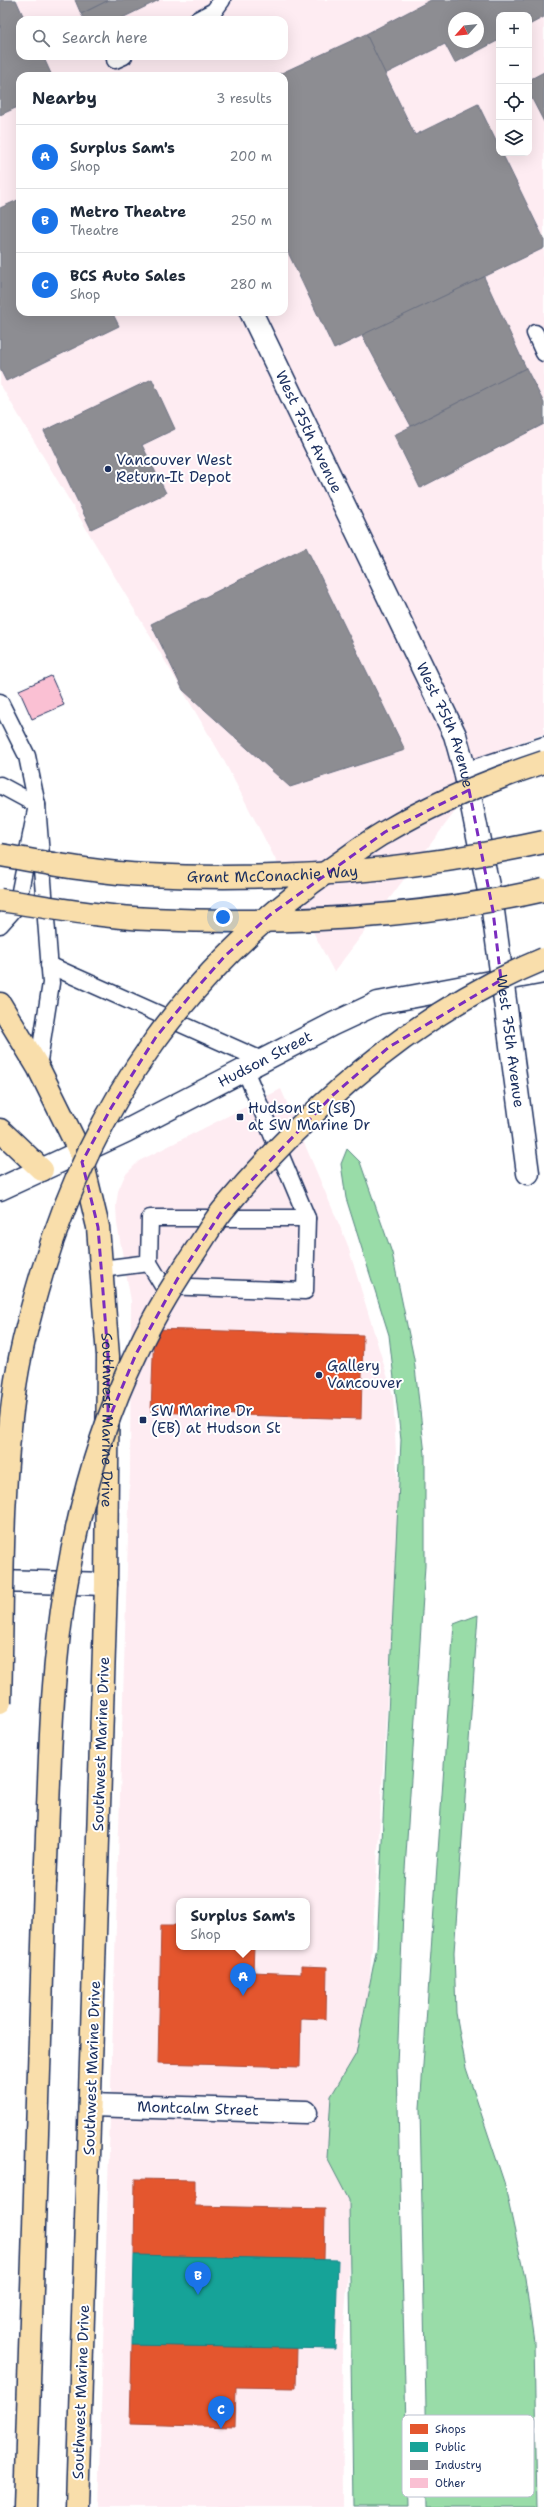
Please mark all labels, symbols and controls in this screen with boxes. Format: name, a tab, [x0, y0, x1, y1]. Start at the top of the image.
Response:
north arrow	[448, 12, 484, 48]
map controls	[496, 12, 532, 156]
button: +	[496, 12, 532, 48]
search box	[16, 16, 288, 60]
icon: search	[30, 27, 52, 49]
text: Search here	[62, 28, 148, 48]
button: −	[496, 48, 532, 84]
button: locate	[496, 84, 532, 120]
text: Nearby	[32, 87, 97, 109]
text: 3 results	[216, 90, 272, 107]
button: layers	[496, 120, 532, 156]
text: Surplus Sam's	[70, 138, 175, 158]
text: A	[40, 148, 50, 165]
text: 200 m	[230, 148, 272, 165]
text: Shop	[70, 158, 100, 175]
text: Metro Theatre	[70, 202, 186, 222]
text: B	[41, 212, 49, 229]
text: 250 m	[231, 212, 272, 229]
text: Theatre	[70, 222, 119, 239]
text: BCS Auto Sales	[70, 266, 186, 286]
text: C	[41, 276, 49, 293]
text: 280 m	[230, 276, 272, 293]
text: Shop	[70, 286, 100, 303]
street label: West 75th Avenue	[271, 367, 347, 496]
place label: Vancouver West Return-It Depot	[116, 450, 232, 487]
marker: Vancouver West Return-It Depot	[103, 464, 113, 474]
street label: West 75th Avenue	[411, 659, 478, 790]
street label: Grant McConachie Way	[187, 861, 359, 887]
your location	[213, 907, 233, 927]
street label: West 75th Avenue	[492, 973, 529, 1109]
street label: Hudson Street	[214, 1027, 316, 1092]
place label: Hudson St (SB) at SW Marine Dr	[248, 1098, 370, 1135]
marker: Hudson St (SB) at SW Marine Dr	[235, 1112, 245, 1122]
street label: Southwest Marine Drive	[96, 1332, 118, 1508]
place label: Gallery Vancouver	[327, 1356, 402, 1393]
marker: Gallery Vancouver	[314, 1370, 324, 1380]
place label: SW Marine Dr (EB) at Hudson St	[151, 1401, 281, 1438]
marker: SW Marine Dr (EB) at Hudson St	[138, 1415, 148, 1425]
street label: Southwest Marine Drive	[88, 1656, 114, 1832]
popup	[176, 1898, 310, 1950]
text: Surplus Sam's	[191, 1906, 295, 1926]
text: Shop	[191, 1926, 221, 1943]
pin: A	[230, 1963, 256, 1996]
street label: Southwest Marine Drive	[79, 1980, 105, 2156]
street label: Montcalm Street	[137, 2097, 259, 2120]
pin: B	[185, 2262, 211, 2295]
street label: Southwest Marine Drive	[68, 2304, 94, 2480]
pin: C	[208, 2396, 234, 2429]
legend	[402, 2415, 534, 2497]
text: Shops	[435, 2422, 466, 2437]
text: Public	[435, 2440, 466, 2455]
text: Industry	[435, 2458, 482, 2473]
text: Other	[435, 2476, 466, 2491]

